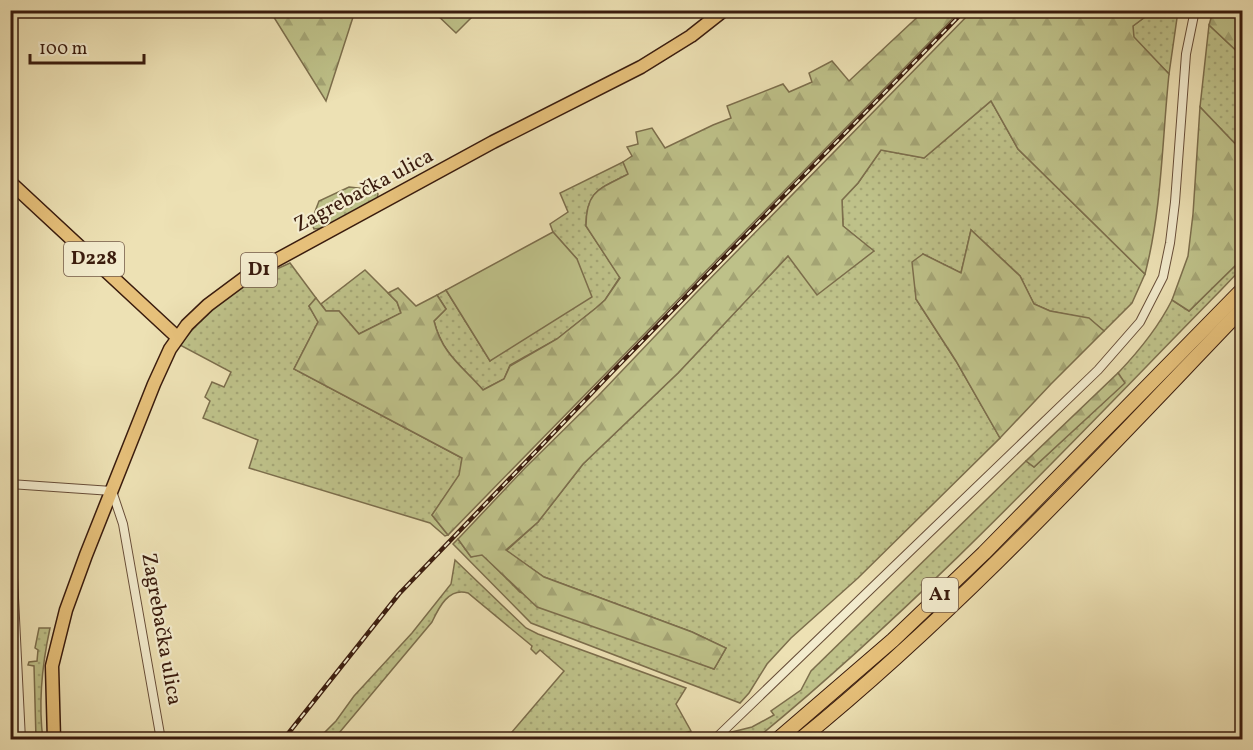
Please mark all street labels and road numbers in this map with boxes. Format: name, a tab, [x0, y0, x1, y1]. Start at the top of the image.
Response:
street label: Zagrebačka ulica	[289, 142, 439, 240]
road number: D228	[64, 242, 124, 276]
road number: D1	[241, 253, 277, 287]
street label: Zagrebačka ulica	[133, 550, 189, 708]
road number: A1	[922, 578, 958, 612]

